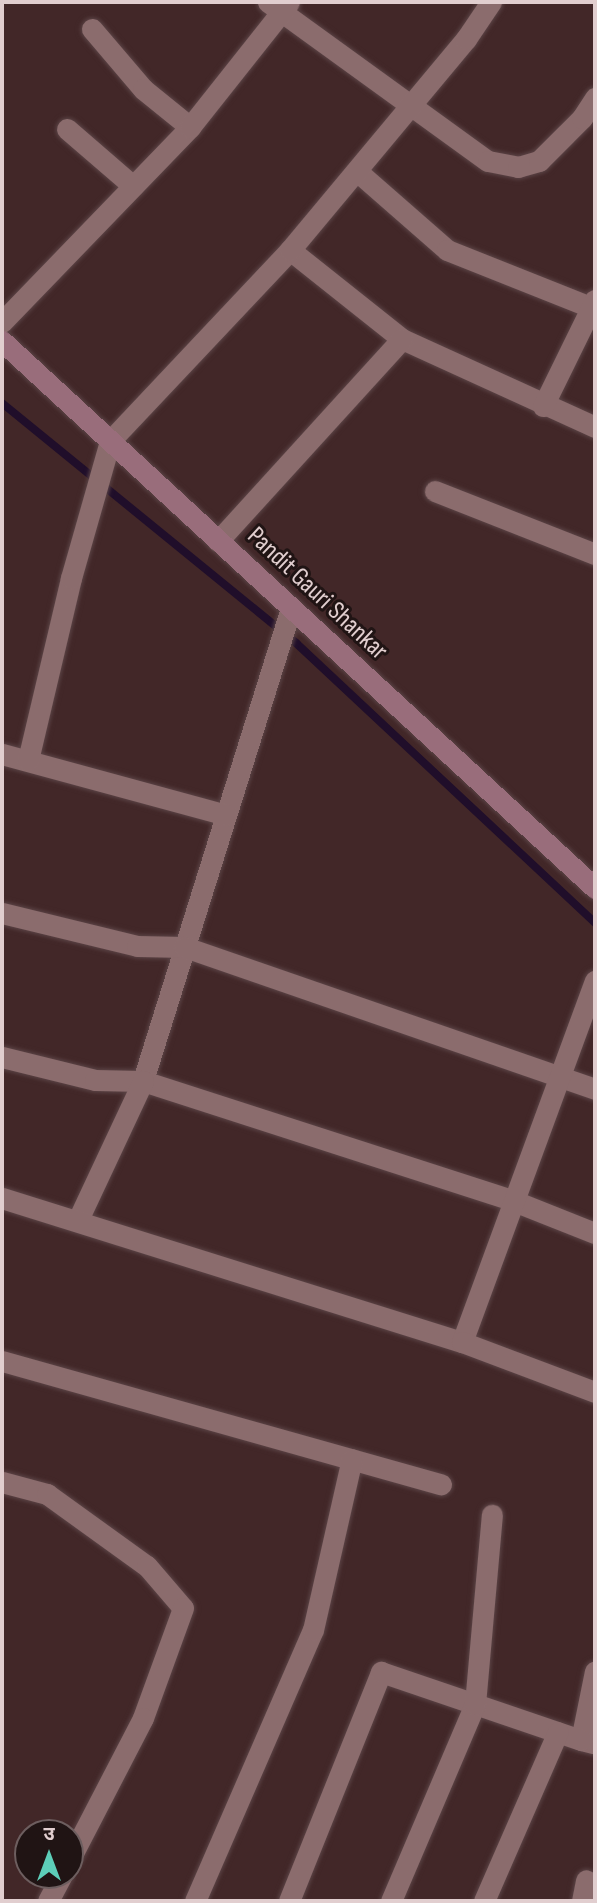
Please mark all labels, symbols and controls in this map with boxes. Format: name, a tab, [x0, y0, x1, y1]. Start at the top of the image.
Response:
street label: Pandit Gauri Shankar	[240, 521, 394, 667]
north arrow	[14, 1819, 84, 1889]
text: उ	[43, 1823, 55, 1846]

